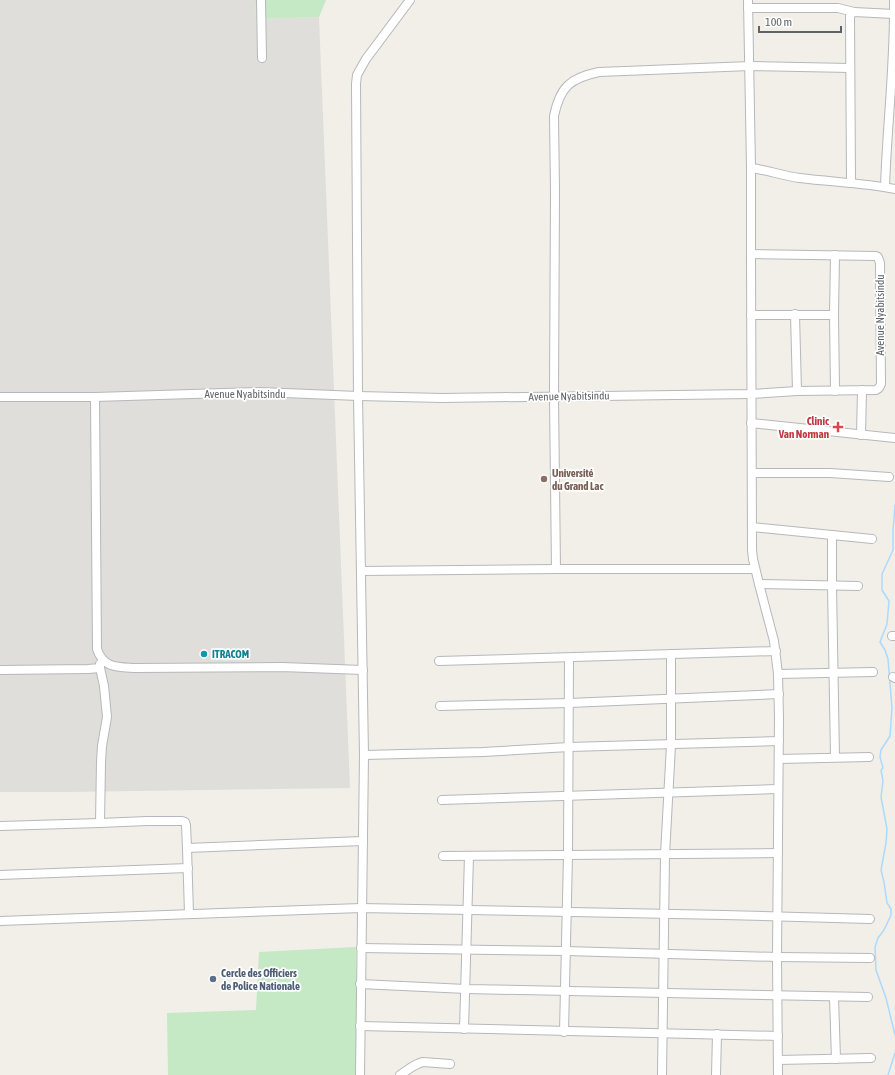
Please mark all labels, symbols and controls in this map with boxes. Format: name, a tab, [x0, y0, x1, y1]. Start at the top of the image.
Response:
scale bar	[759, 8, 841, 34]
text: 100 m	[765, 15, 792, 29]
street label: Avenue Nyabitsindu	[874, 274, 886, 356]
street label: Avenue Nyabitsindu	[204, 388, 286, 400]
street label: Avenue Nyabitsindu	[528, 389, 610, 403]
place label: Clinic Van Norman	[778, 415, 830, 440]
marker: Clinic Van Norman	[832, 421, 844, 433]
place label: Université du Grand Lac	[552, 467, 604, 492]
marker: Université du Grand Lac	[539, 474, 549, 484]
place label: ITRACOM	[212, 648, 249, 660]
marker: ITRACOM	[199, 649, 209, 659]
place label: Cercle des Officiers de Police Nationale	[221, 967, 300, 992]
marker: Cercle des Officiers de Police Nationale	[208, 974, 218, 984]

